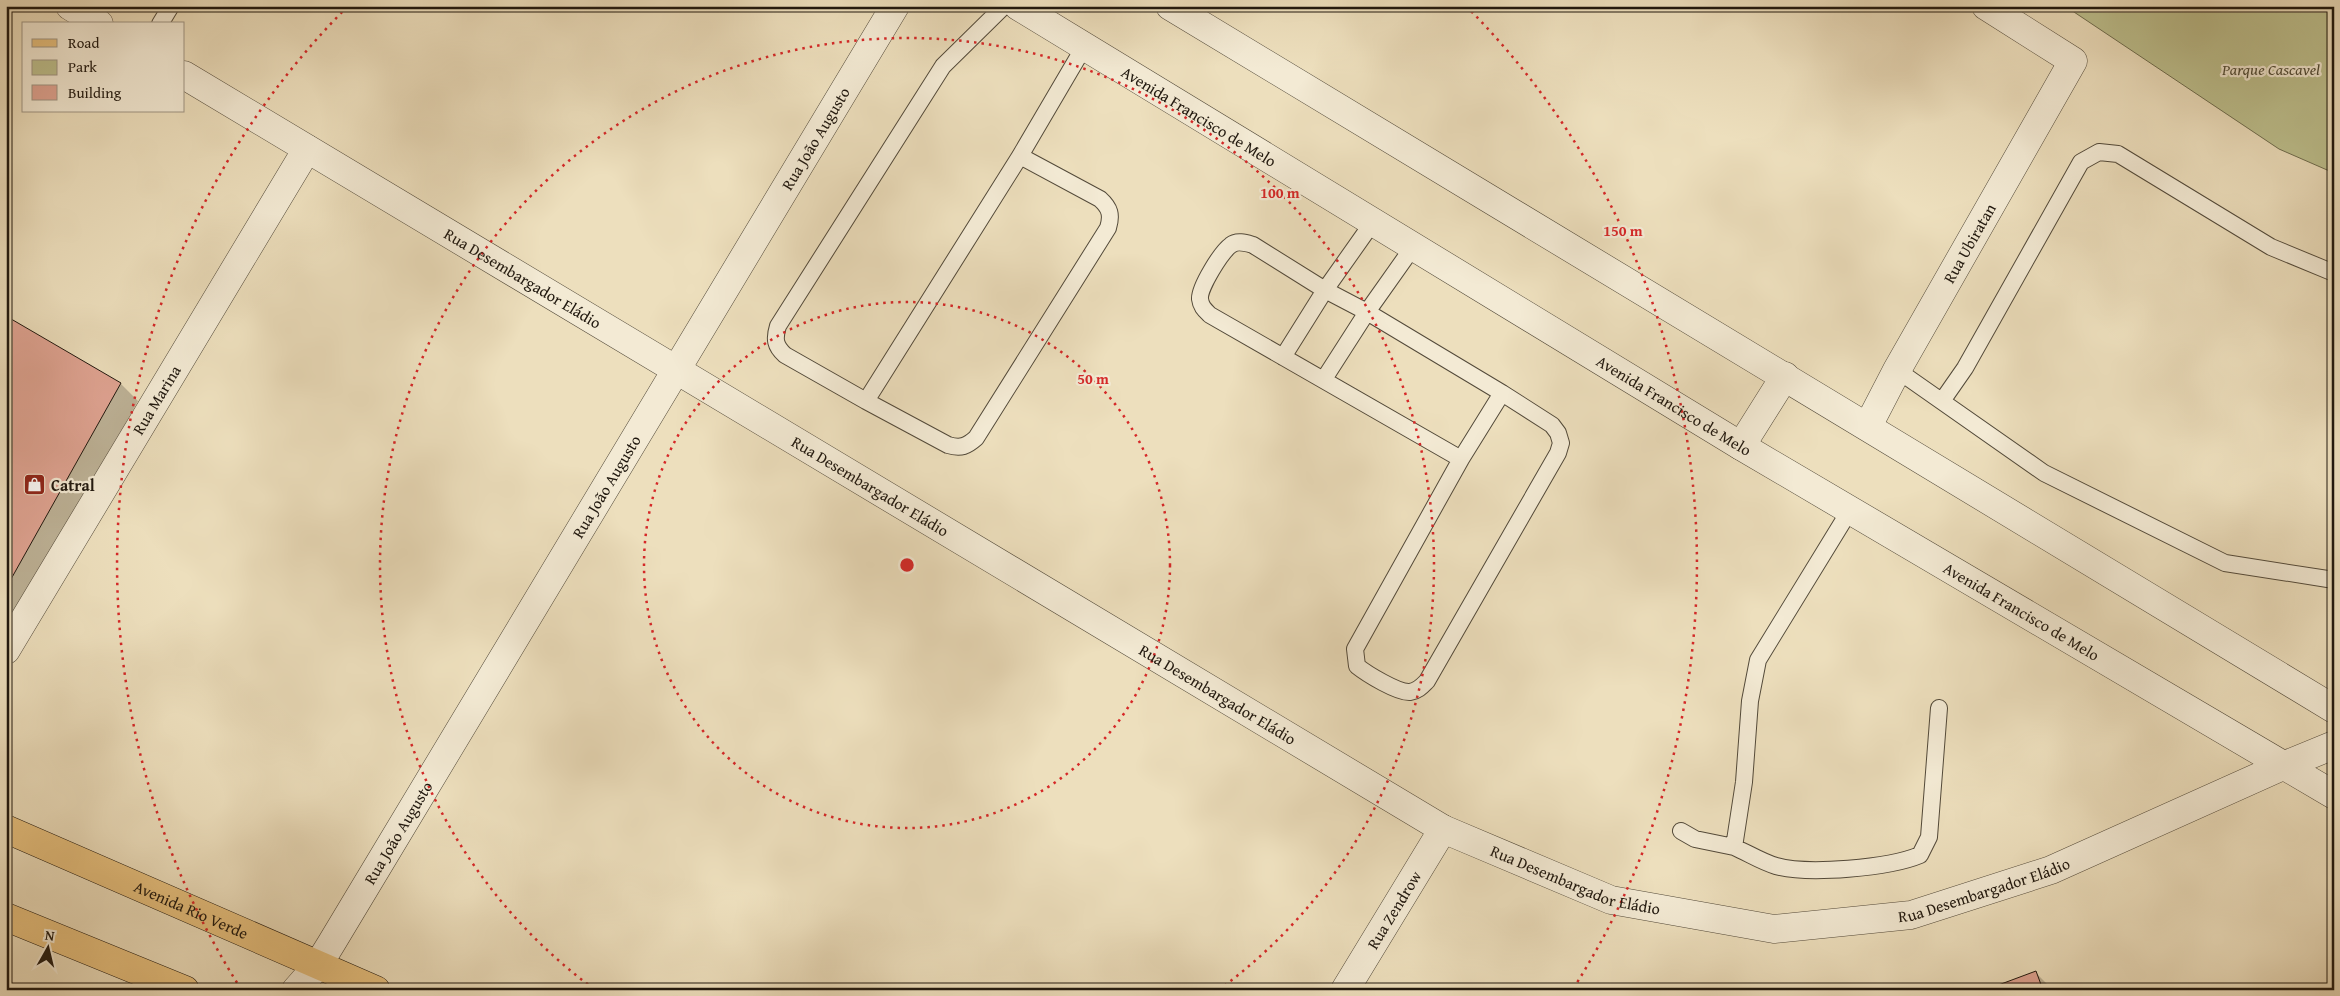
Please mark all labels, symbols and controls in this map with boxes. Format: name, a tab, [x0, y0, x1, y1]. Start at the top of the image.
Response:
legend	[22, 22, 185, 112]
text: Road	[68, 32, 99, 53]
text: Park	[68, 56, 97, 77]
park label: Parque Cascavel	[2221, 57, 2320, 81]
street label: Avenida Francisco de Melo	[1117, 60, 1281, 173]
text: Building	[68, 82, 122, 103]
street label: Rua João Augusto	[775, 82, 856, 195]
text: 100 m	[1260, 182, 1300, 203]
street label: Rua Ubiratan	[1937, 199, 2002, 288]
text: 150 m	[1603, 220, 1643, 241]
street label: Rua Desembargador Eládio	[440, 222, 606, 334]
street label: Avenida Francisco de Melo	[1592, 349, 1756, 462]
street label: Rua Marina	[126, 360, 187, 439]
text: 50 m	[1077, 368, 1109, 389]
street label: Rua João Augusto	[566, 430, 647, 543]
street label: Rua Desembargador Eládio	[787, 430, 953, 542]
shop icon: Catral	[23, 473, 47, 497]
place label: Catral	[51, 473, 95, 497]
centre of rings	[898, 556, 916, 574]
street label: Avenida Francisco de Melo	[1939, 556, 2104, 667]
street label: Rua Desembargador Eládio	[1135, 638, 1301, 750]
street label: Rua João Augusto	[358, 776, 438, 889]
street label: Rua Desembargador Eládio	[1487, 839, 1662, 921]
street label: Rua Desembargador Eládio	[1897, 851, 2074, 928]
street label: Rua Zendrow	[1361, 865, 1427, 954]
street label: Avenida Rio Verde	[130, 874, 252, 945]
north arrow	[22, 924, 72, 974]
text: N	[44, 925, 56, 946]

